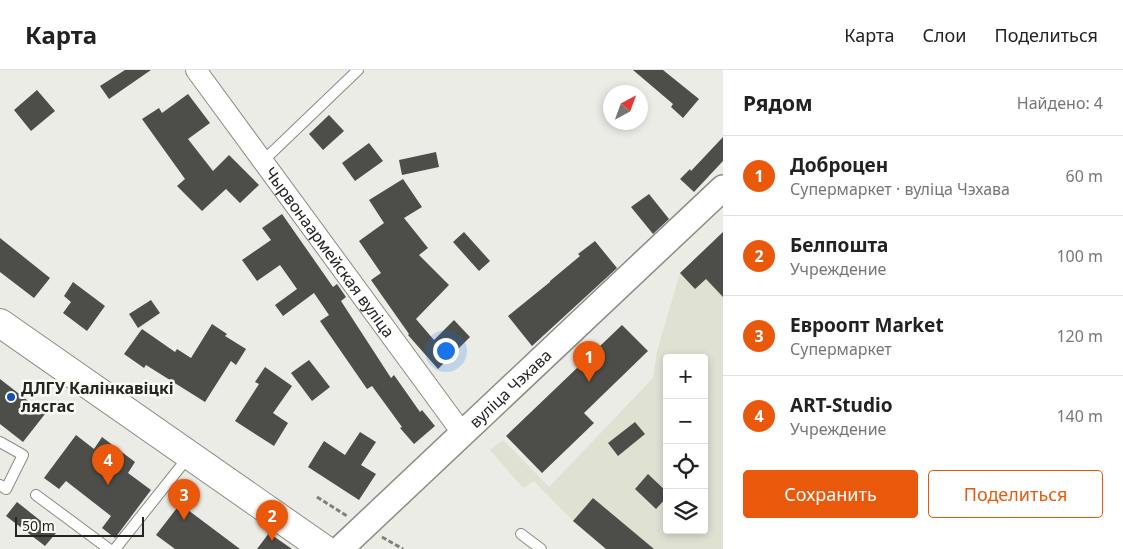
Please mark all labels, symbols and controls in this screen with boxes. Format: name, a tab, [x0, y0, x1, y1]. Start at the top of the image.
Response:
text: Карта	[25, 18, 97, 51]
text: Карта	[844, 23, 894, 47]
text: Слои	[922, 23, 966, 47]
text: Поделиться	[994, 23, 1098, 47]
north arrow	[603, 85, 648, 130]
text: Рядом	[743, 89, 813, 117]
text: Найдено: 4	[1017, 92, 1103, 114]
text: Доброцен	[790, 152, 888, 178]
street label: Чырвонаармейская вуліца	[260, 162, 400, 342]
text: 1	[754, 165, 764, 187]
text: 60 m	[1066, 165, 1103, 187]
text: Супермаркет · вуліца Чэхава	[790, 178, 1010, 200]
text: Белпошта	[790, 232, 888, 258]
text: 2	[754, 245, 764, 267]
text: 100 m	[1056, 245, 1103, 267]
text: Учреждение	[790, 258, 886, 280]
text: Евроопт Market	[790, 312, 944, 338]
text: 3	[754, 325, 764, 347]
text: 120 m	[1056, 325, 1103, 347]
your location	[433, 338, 459, 364]
text: Супермаркет	[790, 338, 892, 360]
pin: 1	[573, 341, 605, 382]
street label: вуліца Чэхава	[464, 344, 556, 433]
map controls	[663, 354, 708, 534]
button: +	[663, 354, 708, 399]
place label: ДЛГУ Калінкавіцкі лясгас	[21, 377, 174, 417]
marker: ДЛГУ Калінкавіцкі лясгас	[5, 391, 17, 403]
text: ART-Studio	[790, 392, 893, 418]
button: −	[663, 399, 708, 444]
text: 4	[754, 405, 764, 427]
text: 140 m	[1056, 405, 1103, 427]
text: Учреждение	[790, 418, 886, 440]
pin: 4	[92, 444, 124, 485]
button: locate	[663, 444, 708, 489]
button: Сохранить	[743, 470, 918, 518]
button: Поделиться	[928, 470, 1103, 518]
pin: 3	[168, 479, 200, 520]
button: layers	[663, 489, 708, 534]
pin: 2	[256, 500, 288, 541]
scale bar	[15, 514, 144, 537]
text: 50 m	[22, 516, 55, 535]

